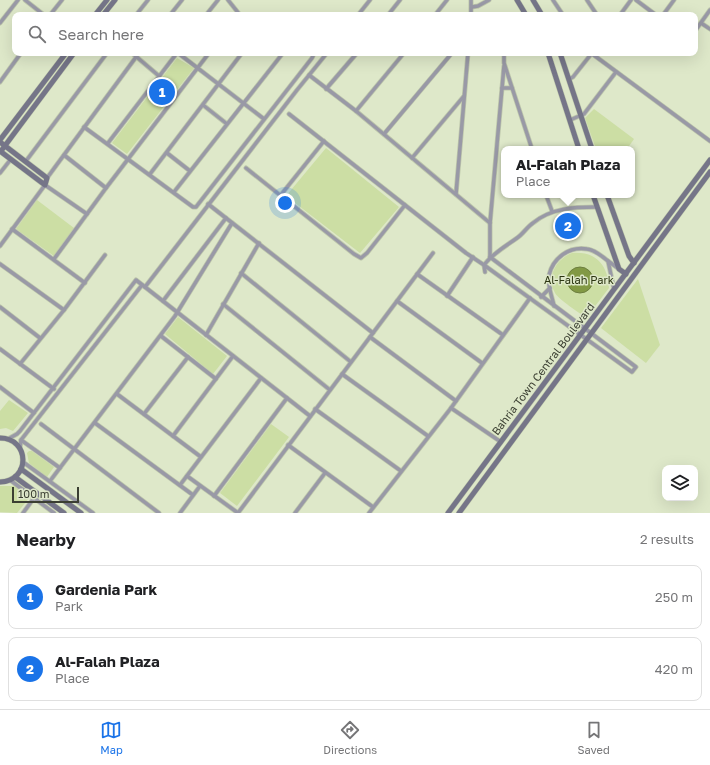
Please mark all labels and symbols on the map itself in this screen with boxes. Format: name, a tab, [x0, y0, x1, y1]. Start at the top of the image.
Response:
pin: 1	[149, 77, 175, 107]
your location	[275, 193, 295, 213]
pin: 2	[555, 211, 581, 241]
park label: Al-Falah Park	[544, 273, 614, 286]
street label: Bahria Town Central Boulevard	[489, 300, 597, 437]
scale bar	[12, 485, 79, 504]

